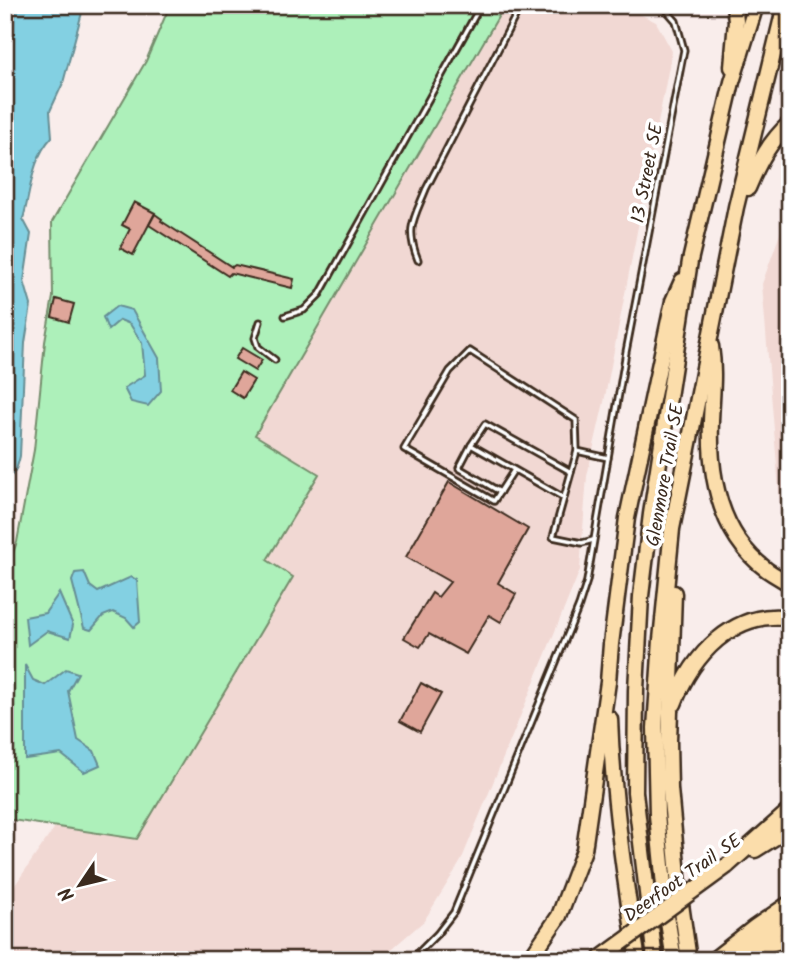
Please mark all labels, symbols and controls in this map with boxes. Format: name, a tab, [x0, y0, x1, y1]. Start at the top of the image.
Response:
street label: 13 Street SE	[624, 120, 673, 226]
street label: Glenmore Trail SE	[639, 401, 693, 549]
street label: Deerfoot Trail SE	[618, 826, 749, 931]
north arrow	[46, 850, 116, 920]
text: N	[52, 880, 83, 907]

